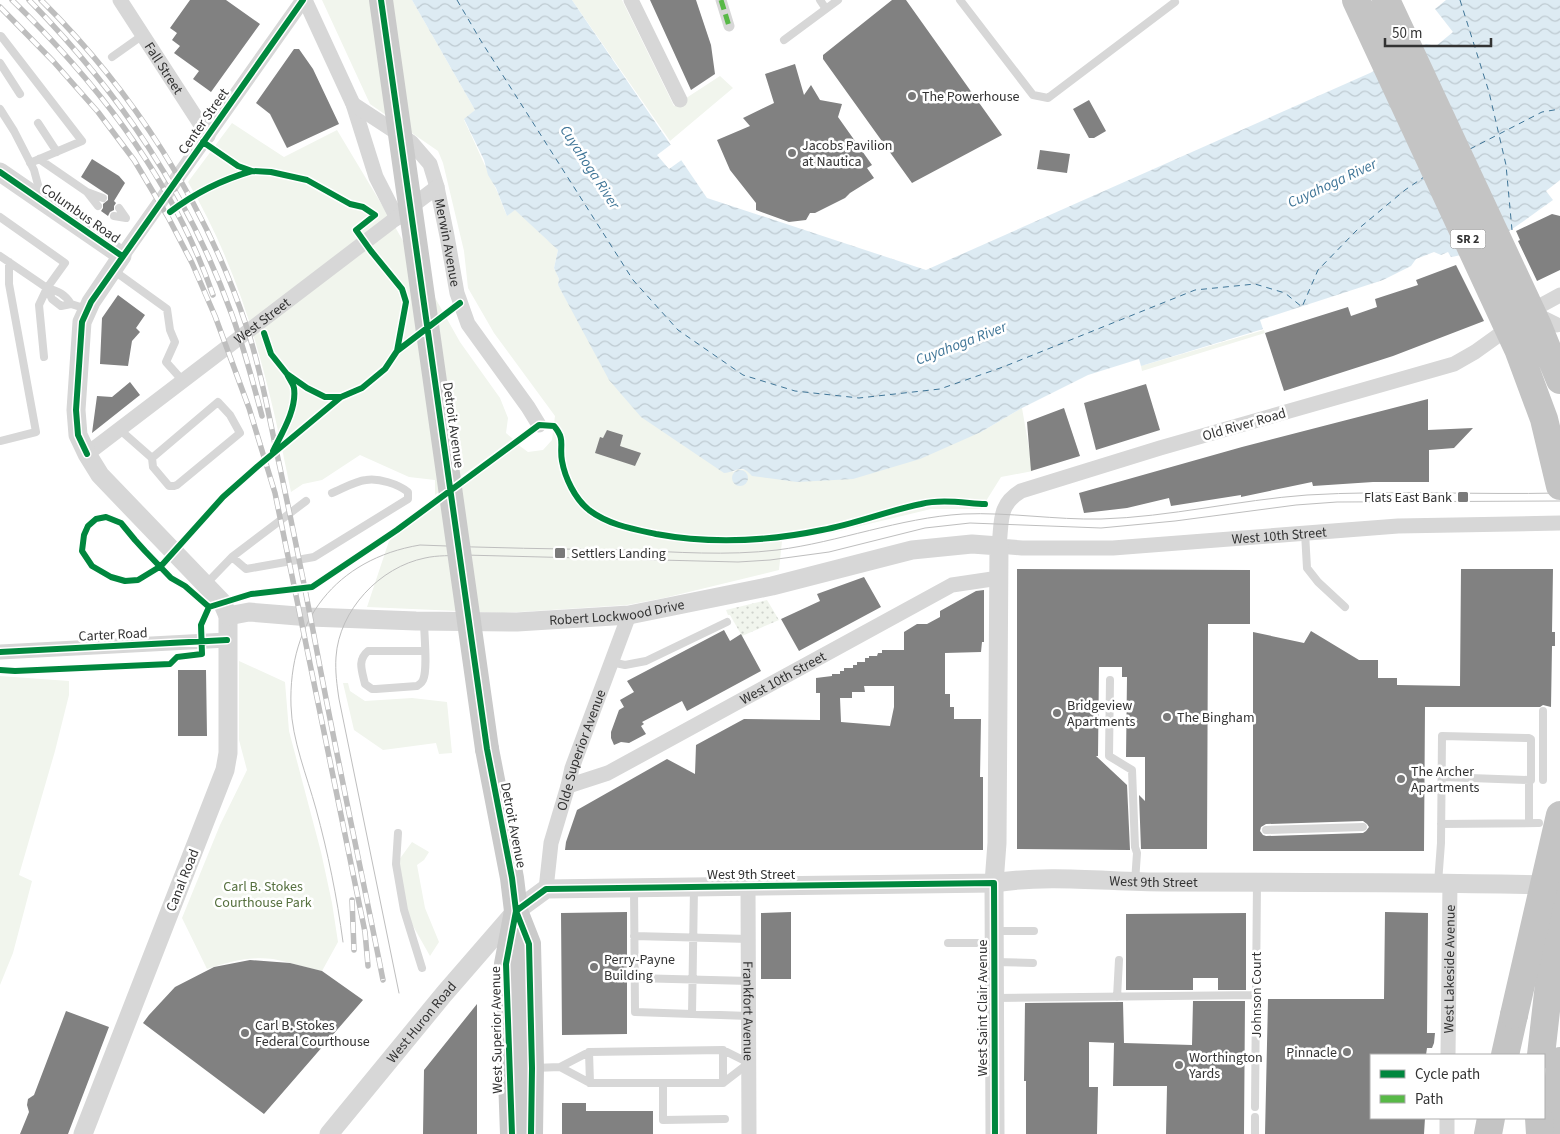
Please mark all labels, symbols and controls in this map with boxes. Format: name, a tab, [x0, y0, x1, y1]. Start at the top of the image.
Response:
scale bar	[1385, 15, 1491, 47]
text: 50 m	[1392, 23, 1422, 44]
street label: Fall Street	[139, 39, 188, 99]
street label: Center Street	[174, 84, 234, 159]
place label: The Powerhouse	[922, 87, 1019, 107]
marker: The Powerhouse	[906, 90, 918, 102]
water label: Cuyahoga River	[555, 121, 625, 214]
place label: Jacobs Pavilion at Nautica	[802, 136, 892, 172]
marker: Jacobs Pavilion at Nautica	[786, 147, 798, 159]
water label: Cuyahoga River	[1284, 153, 1381, 213]
street label: Columbus Road	[37, 179, 124, 249]
street label: Merwin Avenue	[429, 197, 465, 288]
road number: SR 2	[1450, 230, 1486, 248]
street label: West Street	[230, 293, 295, 349]
water label: Cuyahoga River	[913, 316, 1011, 370]
street label: Detroit Avenue	[437, 381, 469, 469]
street label: Old River Road	[1200, 403, 1288, 446]
place label: Flats East Bank	[1364, 488, 1452, 508]
marker: Flats East Bank	[1456, 490, 1470, 504]
street label: West 10th Street	[1231, 523, 1328, 550]
place label: Settlers Landing	[571, 544, 666, 564]
marker: Settlers Landing	[553, 546, 567, 560]
street label: Robert Lockwood Drive	[549, 595, 686, 631]
street label: Carter Road	[78, 623, 148, 647]
street label: West 10th Street	[736, 647, 830, 710]
street label: Olde Superior Avenue	[552, 687, 611, 813]
place label: Bridgeview Apartments	[1067, 696, 1136, 732]
marker: Bridgeview Apartments	[1051, 707, 1063, 719]
place label: The Bingham	[1177, 708, 1255, 728]
marker: The Bingham	[1161, 711, 1173, 723]
place label: The Archer Apartments	[1411, 762, 1480, 798]
marker: The Archer Apartments	[1395, 773, 1407, 785]
street label: Detroit Avenue	[495, 781, 531, 870]
street label: Canal Road	[161, 846, 205, 915]
street label: West 9th Street	[707, 865, 795, 885]
street label: West 9th Street	[1109, 871, 1198, 893]
park label: Carl B. Stokes Courthouse Park	[214, 877, 312, 913]
street label: West Lakeside Avenue	[1439, 905, 1461, 1033]
street label: West Saint Clair Avenue	[973, 939, 993, 1077]
place label: Perry-Payne Building	[604, 950, 675, 986]
street label: Johnson Court	[1247, 952, 1267, 1038]
marker: Perry-Payne Building	[588, 961, 600, 973]
street label: Frankfort Avenue	[737, 961, 758, 1061]
street label: West Superior Avenue	[486, 966, 508, 1094]
street label: West Huron Road	[382, 977, 462, 1068]
place label: Carl B. Stokes Federal Courthouse	[255, 1016, 370, 1052]
marker: Carl B. Stokes Federal Courthouse	[239, 1027, 251, 1039]
place label: Pinnacle	[1286, 1043, 1337, 1063]
marker: Pinnacle	[1341, 1046, 1353, 1058]
place label: Worthington Yards	[1188, 1048, 1263, 1084]
legend	[1370, 1054, 1545, 1119]
marker: Worthington Yards	[1173, 1059, 1185, 1071]
text: Cycle path	[1415, 1064, 1480, 1085]
text: Path	[1415, 1089, 1443, 1110]

